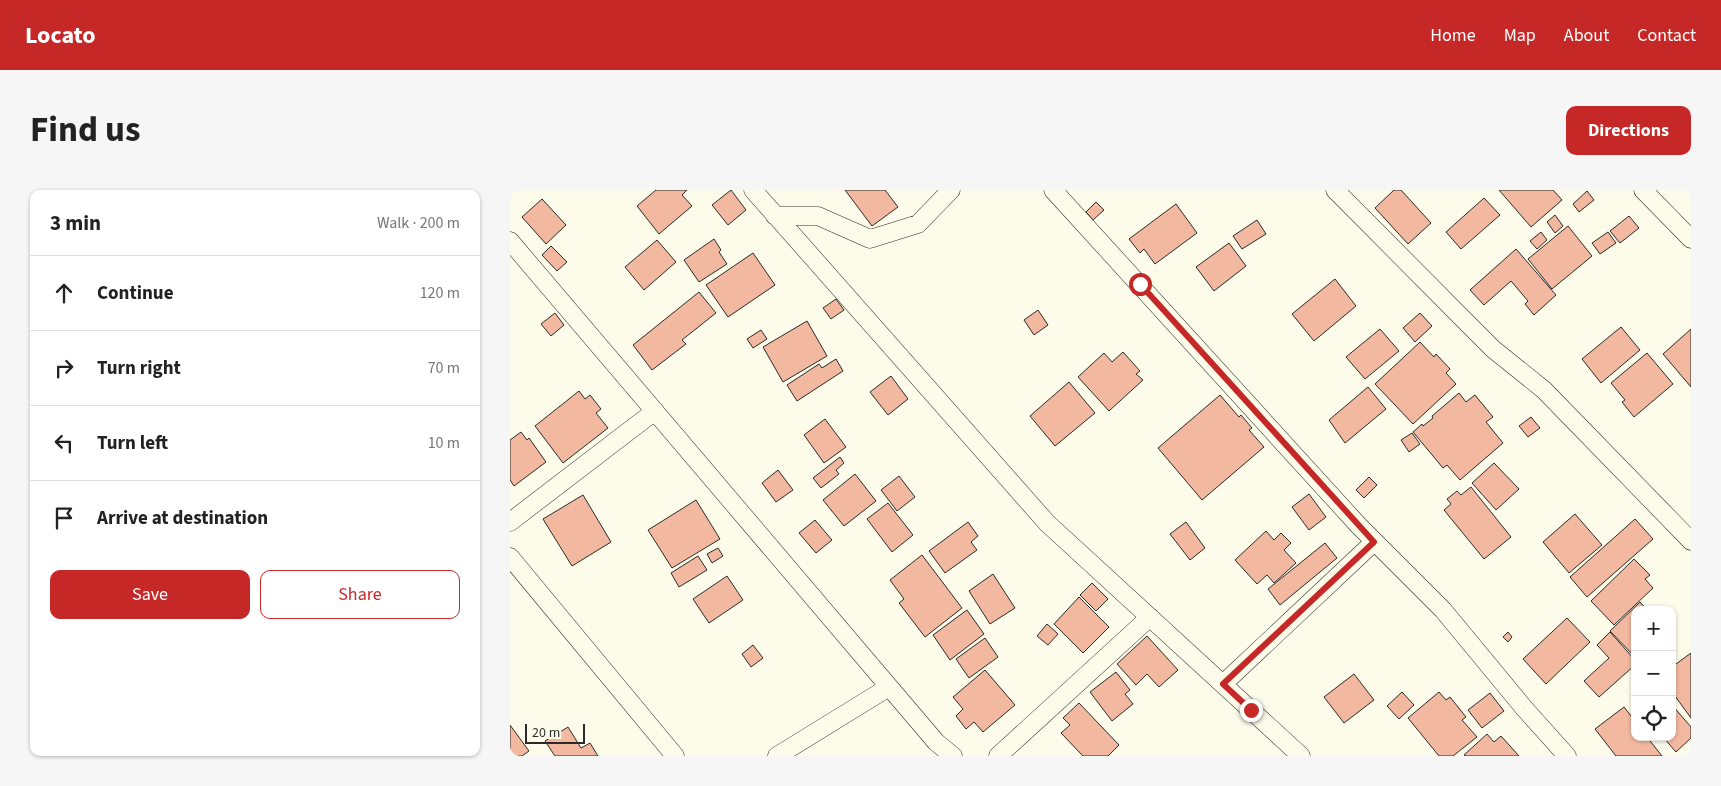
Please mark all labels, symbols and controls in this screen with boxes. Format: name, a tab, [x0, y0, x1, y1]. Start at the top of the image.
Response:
text: Locato	[25, 18, 96, 53]
text: Home	[1430, 23, 1476, 48]
text: Map	[1504, 23, 1536, 48]
text: About	[1564, 23, 1609, 48]
text: Contact	[1637, 23, 1696, 48]
text: Find us	[30, 105, 140, 155]
button: Directions	[1566, 106, 1691, 155]
text: 3 min	[50, 208, 101, 238]
text: Walk · 200 m	[377, 212, 460, 234]
route start	[1129, 273, 1152, 296]
icon: ahead	[50, 279, 78, 307]
text: Continue	[97, 280, 174, 307]
text: 120 m	[420, 282, 460, 304]
icon: right	[50, 354, 78, 382]
text: Turn right	[97, 355, 181, 382]
text: 70 m	[428, 357, 460, 379]
icon: left	[50, 429, 78, 457]
text: Turn left	[97, 430, 168, 457]
text: 10 m	[428, 432, 460, 454]
icon: arrive	[50, 504, 78, 532]
text: Arrive at destination	[97, 505, 268, 532]
button: Save	[50, 570, 250, 619]
button: Share	[260, 570, 460, 619]
map controls	[1631, 606, 1676, 741]
button: +	[1631, 606, 1676, 651]
button: −	[1631, 651, 1676, 696]
button: locate	[1631, 696, 1676, 741]
route end	[1240, 699, 1263, 722]
scale bar	[525, 721, 585, 744]
text: 20 m	[532, 723, 560, 743]

